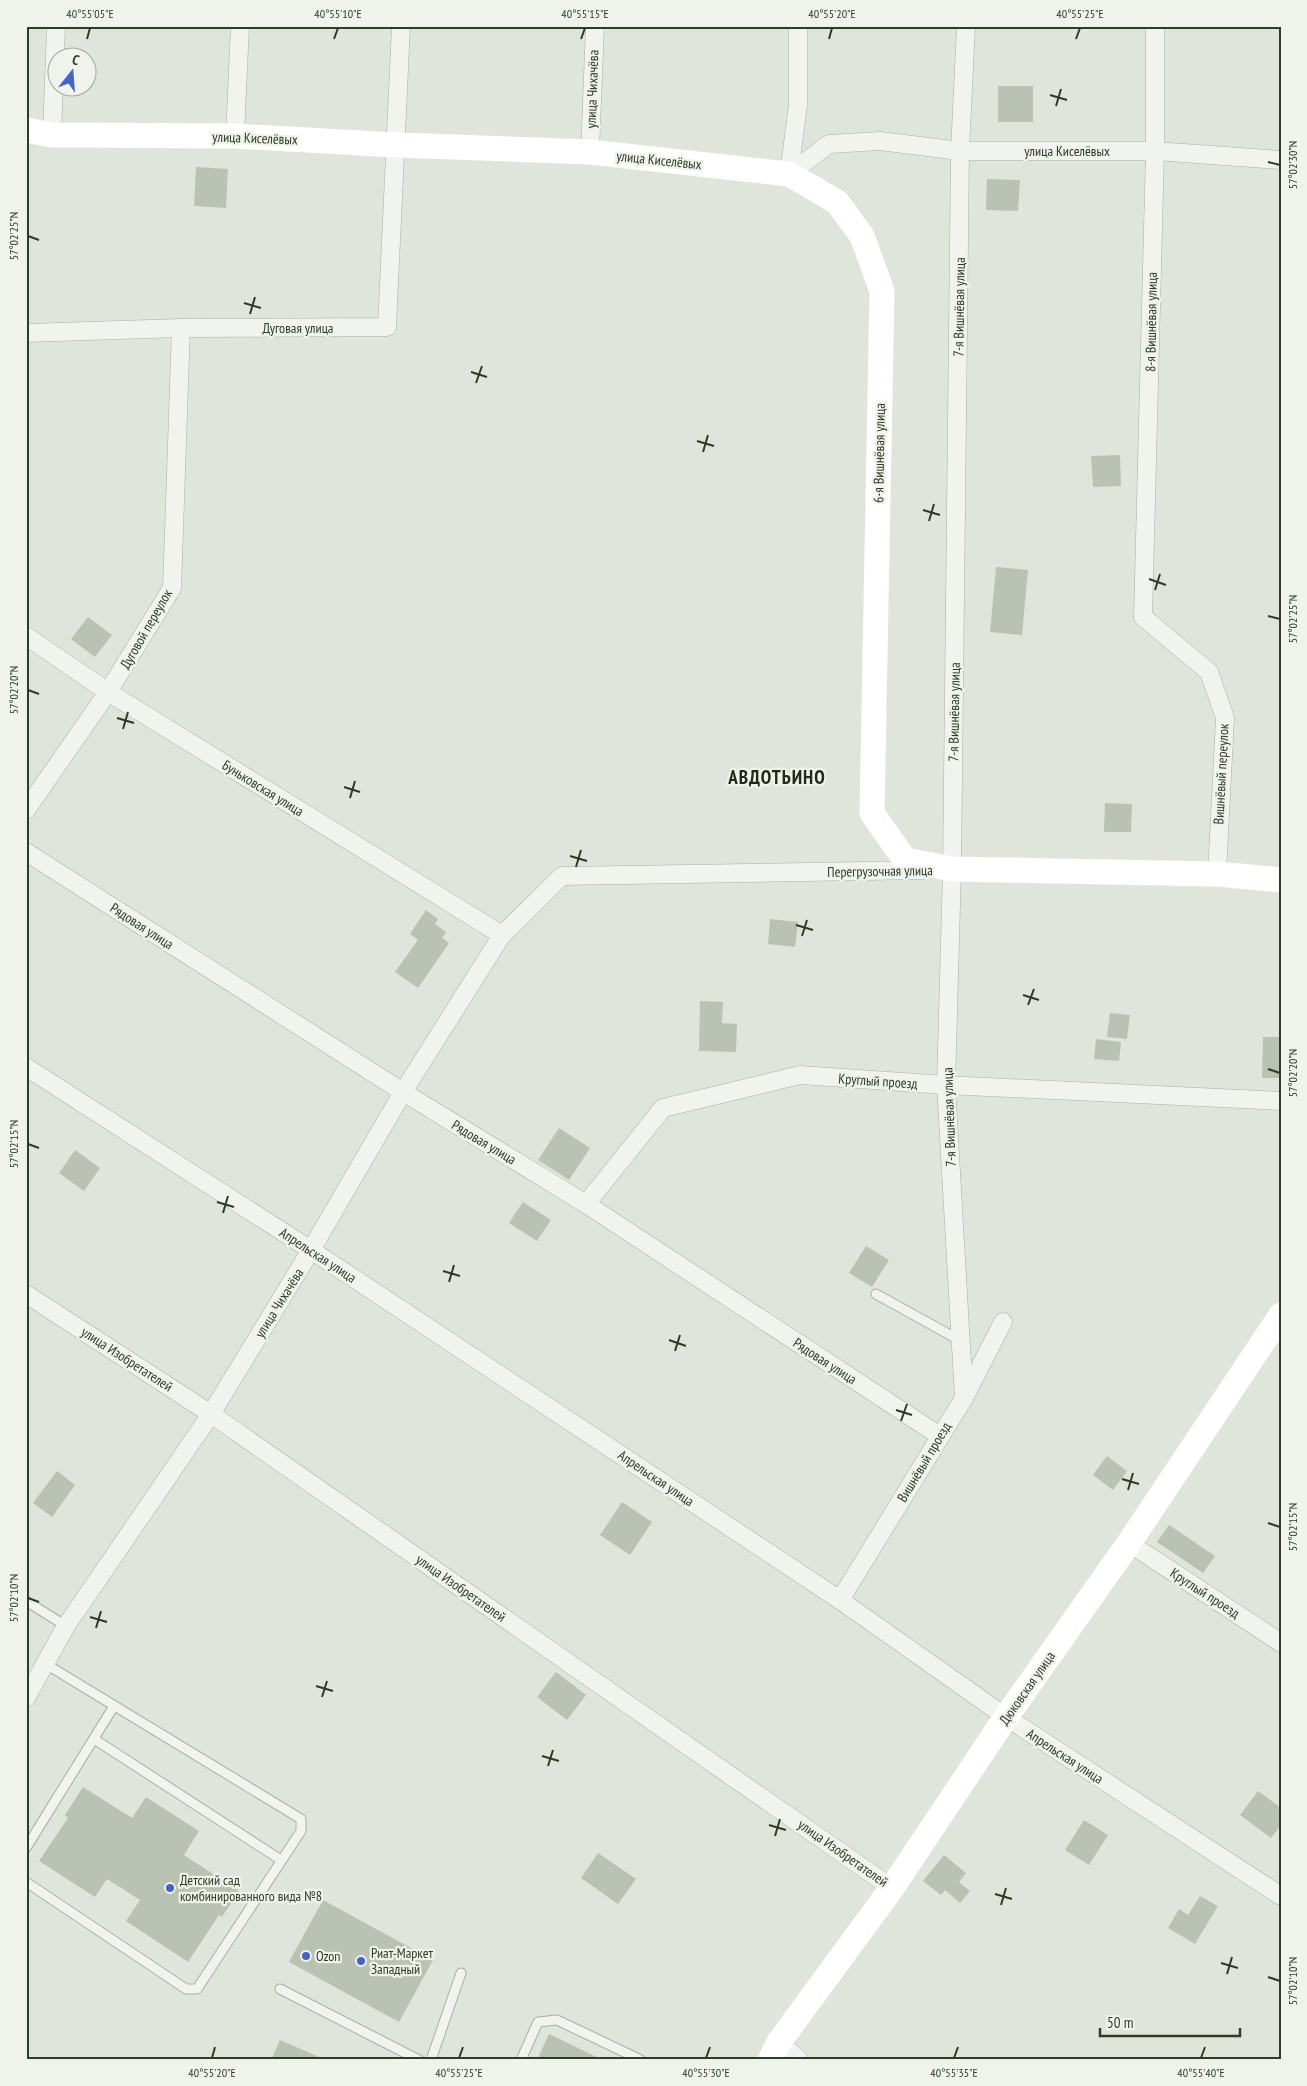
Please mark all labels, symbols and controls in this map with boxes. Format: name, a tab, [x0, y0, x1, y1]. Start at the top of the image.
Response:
text: 40°55'05"E	[66, 6, 114, 21]
text: 40°55'10"E	[314, 6, 362, 21]
text: 40°55'15"E	[561, 6, 609, 21]
text: 40°55'20"E	[808, 6, 856, 21]
text: 40°55'25"E	[1056, 6, 1104, 21]
north arrow	[48, 48, 98, 98]
street label: улица Чихачёва	[582, 49, 602, 129]
text: С	[70, 50, 82, 69]
street label: улица Киселёвых	[212, 128, 298, 148]
text: 57°02'30"N	[1285, 141, 1300, 189]
street label: улица Киселёвых	[1024, 142, 1110, 160]
street label: улица Киселёвых	[616, 147, 703, 173]
text: 57°02'25"N	[6, 212, 21, 260]
street label: 7-я Вишнёвая улица	[949, 257, 969, 357]
street label: 8-я Вишнёвая улица	[1141, 272, 1161, 372]
street label: Дуговая улица	[263, 319, 333, 337]
street label: 6-я Вишнёвая улица	[869, 403, 889, 503]
street label: Дуговой переулок	[116, 585, 176, 672]
text: 57°02'25"N	[1285, 595, 1300, 643]
street label: 7-я Вишнёвая улица	[944, 662, 964, 762]
text: 57°02'20"N	[6, 666, 21, 714]
street label: Вишнёвый переулок	[1209, 723, 1233, 825]
street label: Буньковская улица	[219, 756, 307, 820]
district label: АВДОТЬИНО	[727, 765, 826, 789]
street label: Перегрузочная улица	[827, 861, 933, 881]
street label: Рядовая улица	[107, 899, 177, 953]
text: 57°02'20"N	[1285, 1049, 1300, 1097]
street label: 7-я Вишнёвая улица	[938, 1067, 960, 1167]
street label: Круглый проезд	[838, 1069, 918, 1093]
street label: Рядовая улица	[448, 1116, 520, 1168]
text: 57°02'15"N	[6, 1120, 21, 1168]
street label: Апрельская улица	[276, 1223, 360, 1287]
street label: улица Чихачёва	[251, 1265, 307, 1341]
street label: улица Изобретателей	[78, 1323, 176, 1395]
street label: Рядовая улица	[790, 1334, 860, 1388]
street label: Вишнёвый проезд	[893, 1419, 955, 1505]
street label: Апрельская улица	[614, 1446, 698, 1510]
text: 57°02'15"N	[1285, 1503, 1300, 1551]
street label: улица Изобретателей	[413, 1550, 509, 1626]
street label: Круглый проезд	[1167, 1564, 1243, 1622]
text: 57°02'10"N	[6, 1574, 21, 1622]
street label: Дюковская улица	[995, 1648, 1059, 1728]
street label: Апрельская улица	[1023, 1724, 1107, 1788]
street label: улица Изобретателей	[795, 1815, 891, 1891]
place label: Детский сад комбинированного вида №8	[180, 1871, 322, 1905]
marker: Детский сад комбинированного вида №8	[164, 1882, 176, 1894]
place label: Риат-Маркет Западный	[371, 1944, 433, 1978]
place label: Ozon	[316, 1947, 341, 1965]
marker: Ozon	[300, 1950, 312, 1962]
marker: Риат-Маркет Западный	[355, 1955, 367, 1967]
text: 57°02'10"N	[1285, 1957, 1300, 2005]
scale bar	[1100, 2006, 1240, 2038]
text: 50 m	[1107, 2013, 1133, 2032]
text: 40°55'20"E	[188, 2065, 236, 2080]
text: 40°55'25"E	[435, 2065, 483, 2080]
text: 40°55'30"E	[682, 2065, 730, 2080]
text: 40°55'35"E	[930, 2065, 978, 2080]
text: 40°55'40"E	[1177, 2065, 1225, 2080]

